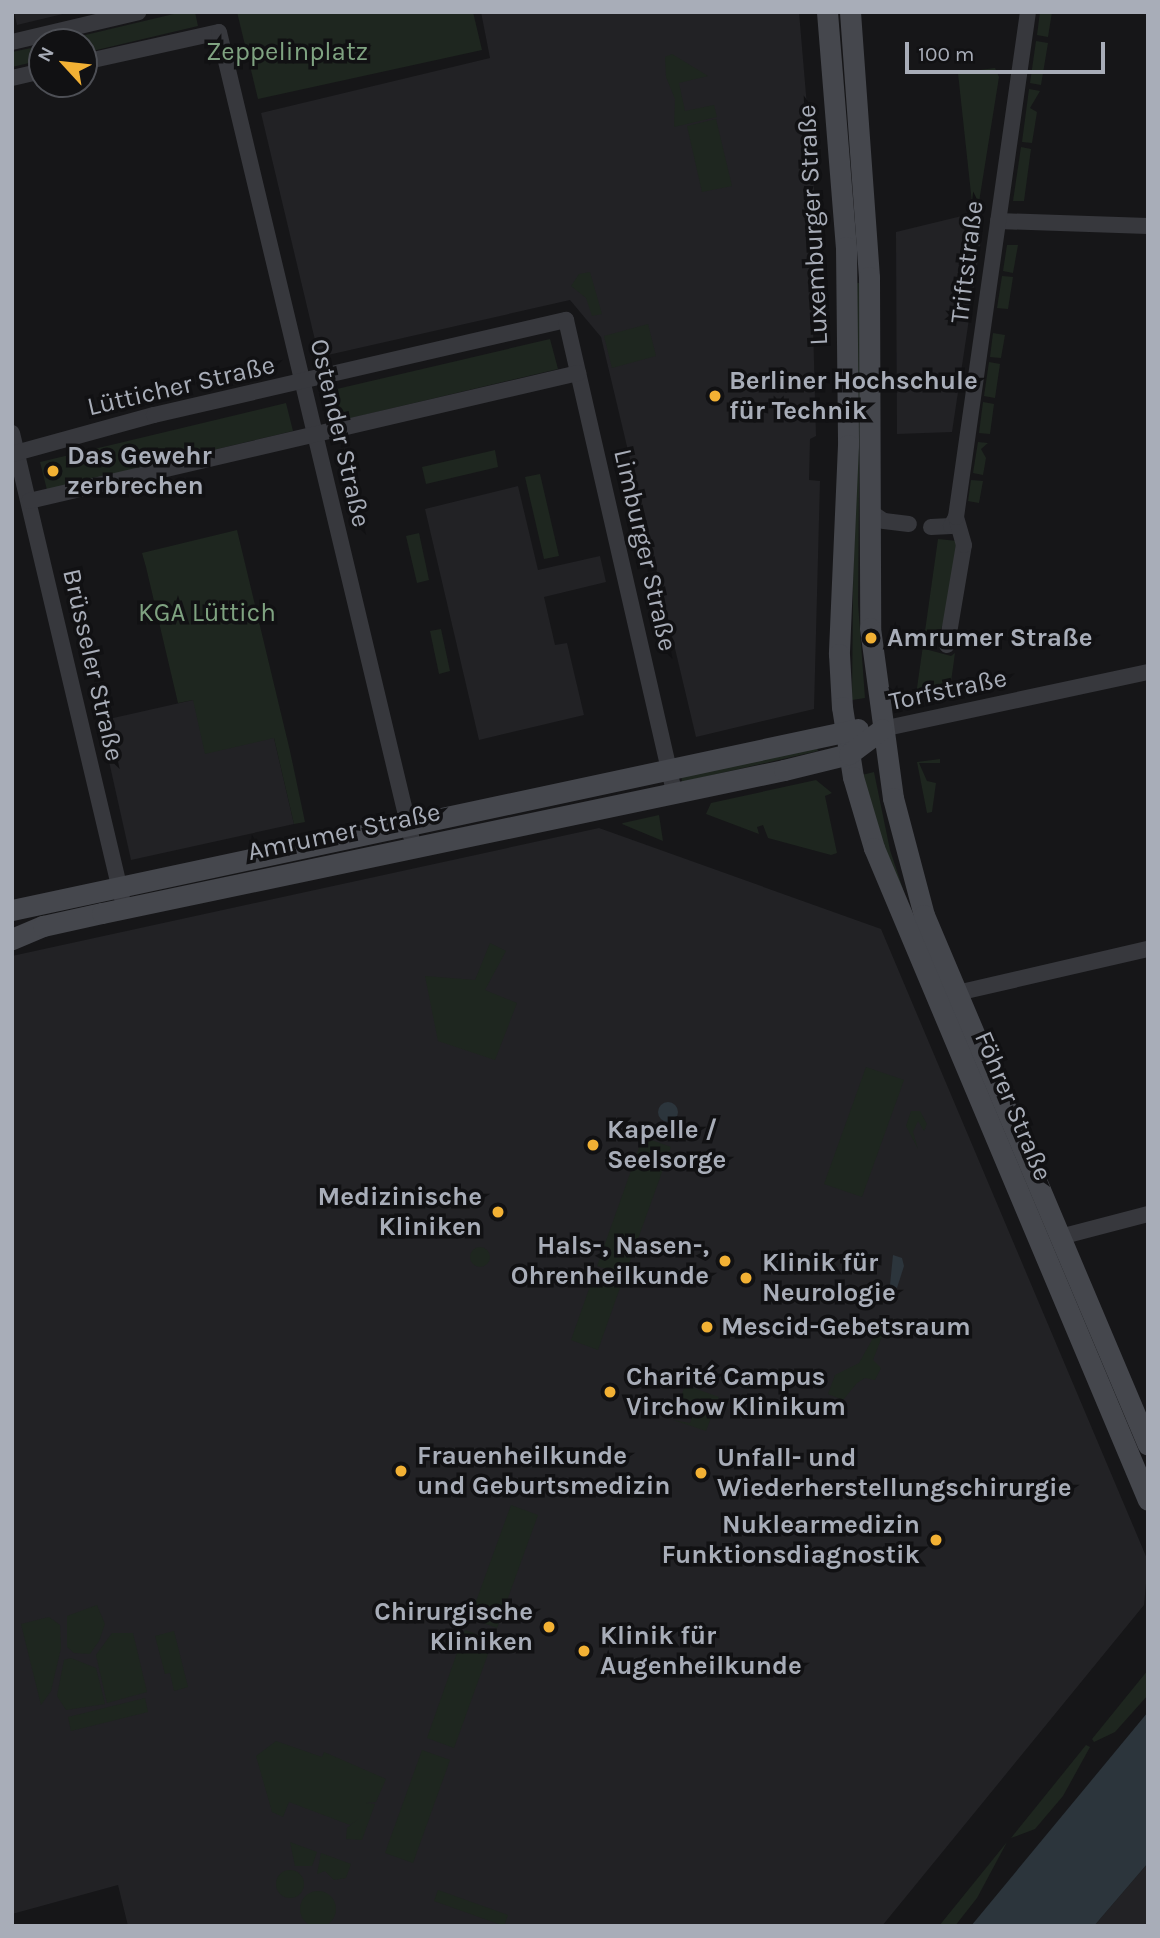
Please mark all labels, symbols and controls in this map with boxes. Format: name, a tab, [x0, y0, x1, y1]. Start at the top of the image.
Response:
north arrow	[28, 28, 98, 98]
scale bar	[908, 28, 1108, 72]
park label: Zeppelinplatz	[206, 36, 368, 68]
text: 100 m	[918, 42, 975, 66]
text: N	[33, 43, 59, 65]
street label: Luxemburger Straße	[791, 104, 835, 346]
street label: Triftstraße	[944, 199, 990, 325]
street label: Ostender Straße	[303, 336, 377, 530]
street label: Lütticher Straße	[84, 349, 278, 423]
place label: Berliner Hochschule für Technik	[729, 365, 978, 426]
marker: Berliner Hochschule für Technik	[707, 388, 723, 404]
place label: Das Gewehr zerbrechen	[67, 440, 212, 502]
street label: Limburger Straße	[607, 446, 683, 654]
marker: Das Gewehr zerbrechen	[45, 463, 61, 479]
street label: Brüsseler Straße	[56, 566, 130, 764]
park label: KGA Lüttich	[138, 597, 276, 629]
place label: Amrumer Straße	[887, 622, 1093, 654]
marker: Amrumer Straße	[861, 628, 881, 648]
street label: Torfstraße	[886, 662, 1010, 718]
street label: Amrumer Straße	[245, 796, 443, 868]
street label: Föhrer Straße	[967, 1026, 1059, 1186]
place label: Kapelle / Seelsorge	[607, 1114, 726, 1176]
marker: Kapelle / Seelsorge	[585, 1137, 601, 1153]
place label: Medizinische Kliniken	[317, 1181, 482, 1242]
marker: Medizinische Kliniken	[488, 1202, 508, 1222]
place label: Hals-, Nasen-, Ohrenheilkunde	[511, 1230, 709, 1292]
place label: Klinik für Neurologie	[762, 1247, 896, 1308]
marker: Hals-, Nasen-, Ohrenheilkunde	[715, 1251, 735, 1271]
marker: Klinik für Neurologie	[736, 1268, 756, 1288]
place label: Mescid-Gebetsraum	[721, 1311, 971, 1343]
marker: Mescid-Gebetsraum	[699, 1319, 715, 1335]
place label: Charité Campus Virchow Klinikum	[626, 1361, 846, 1422]
marker: Charité Campus Virchow Klinikum	[600, 1382, 620, 1402]
place label: Frauenheilkunde und Geburtsmedizin	[417, 1440, 670, 1502]
place label: Unfall- und Wiederherstellungschirurgie	[717, 1442, 1071, 1504]
marker: Frauenheilkunde und Geburtsmedizin	[391, 1461, 411, 1481]
marker: Unfall- und Wiederherstellungschirurgie	[691, 1463, 711, 1483]
place label: Nuklearmedizin Funktionsdiagnostik	[661, 1509, 920, 1570]
marker: Nuklearmedizin Funktionsdiagnostik	[926, 1530, 946, 1550]
place label: Chirurgische Kliniken	[374, 1596, 533, 1658]
marker: Chirurgische Kliniken	[539, 1617, 559, 1637]
place label: Klinik für Augenheilkunde	[600, 1620, 802, 1682]
marker: Klinik für Augenheilkunde	[574, 1641, 594, 1661]

